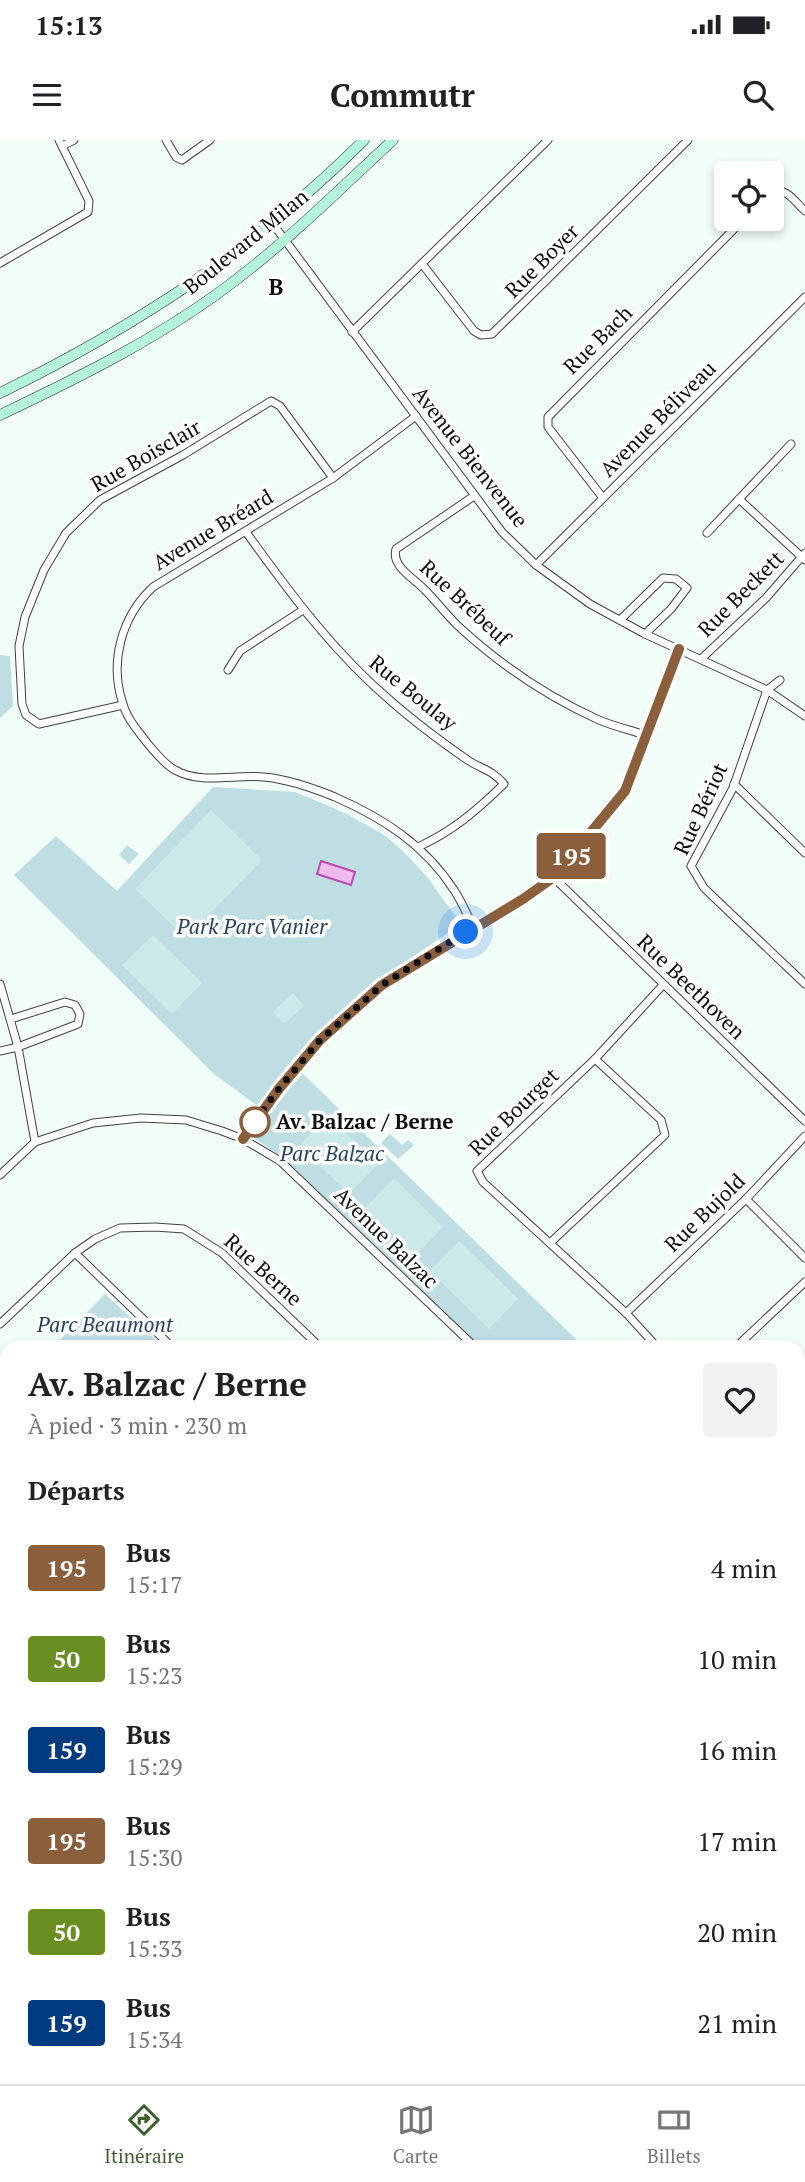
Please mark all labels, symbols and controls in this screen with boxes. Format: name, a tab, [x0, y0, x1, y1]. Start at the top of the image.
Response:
text: 15:13	[35, 8, 103, 42]
text: Commutr	[330, 74, 475, 116]
icon: menu	[28, 76, 66, 114]
icon: search	[739, 76, 777, 114]
map controls	[714, 161, 784, 231]
button: locate	[714, 161, 784, 231]
street label: Boulevard Milan	[179, 184, 313, 300]
street label: Rue Boyer	[498, 217, 584, 303]
district label: B	[269, 273, 283, 301]
street label: Rue Bach	[557, 299, 638, 380]
street label: Avenue Béliveau	[593, 354, 721, 482]
street label: Avenue Bienvenue	[407, 380, 535, 533]
street label: Rue Boisclair	[86, 412, 205, 498]
street label: Avenue Bréard	[147, 482, 278, 576]
street label: Rue Beckett	[691, 544, 790, 642]
street label: Rue Brébeuf	[414, 553, 518, 653]
street label: Rue Boulay	[364, 648, 464, 736]
street label: Rue Bériot	[667, 758, 734, 859]
line badge: 195	[531, 833, 611, 879]
text: 195	[551, 840, 591, 872]
park label: Park Parc Vanier	[176, 912, 328, 940]
your location	[448, 914, 483, 949]
street label: Rue Beethoven	[632, 928, 752, 1045]
street label: Rue Bourget	[462, 1061, 565, 1161]
marker: Av. Balzac / Berne	[240, 1107, 270, 1137]
place label: Av. Balzac / Berne	[276, 1107, 454, 1135]
park label: Parc Balzac	[279, 1139, 385, 1167]
street label: Rue Bujold	[658, 1167, 751, 1258]
street label: Avenue Balzac	[329, 1181, 445, 1294]
street label: Rue Berne	[219, 1227, 309, 1312]
park label: Parc Beaumont	[36, 1310, 174, 1338]
text: Av. Balzac / Berne	[28, 1362, 307, 1405]
button: heart	[703, 1363, 777, 1437]
text: À pied · 3 min · 230 m	[28, 1410, 247, 1441]
text: Départs	[28, 1473, 125, 1507]
text: Bus	[126, 1535, 171, 1569]
text: 4 min	[711, 1551, 777, 1585]
text: 195	[46, 1552, 87, 1584]
text: 15:17	[126, 1569, 183, 1600]
text: Bus	[126, 1626, 171, 1660]
text: 10 min	[697, 1642, 777, 1676]
text: 50	[53, 1643, 80, 1675]
text: 15:23	[126, 1660, 183, 1691]
text: Bus	[126, 1717, 171, 1751]
text: 16 min	[697, 1733, 777, 1767]
text: 159	[46, 1734, 87, 1766]
text: 15:29	[126, 1751, 183, 1782]
text: Bus	[126, 1808, 171, 1842]
text: 17 min	[697, 1824, 777, 1858]
text: 195	[46, 1825, 87, 1857]
text: 15:30	[126, 1842, 183, 1873]
text: Bus	[126, 1899, 171, 1933]
text: 20 min	[697, 1915, 777, 1949]
text: 50	[53, 1916, 80, 1948]
text: 15:33	[126, 1933, 183, 1964]
text: Bus	[126, 1990, 171, 2024]
text: 21 min	[697, 2006, 777, 2040]
text: 159	[46, 2007, 87, 2039]
text: 15:34	[126, 2024, 183, 2055]
tab: Itinéraire	[104, 2101, 184, 2168]
tab: Carte	[393, 2101, 438, 2168]
tab: Billets	[647, 2101, 701, 2168]

